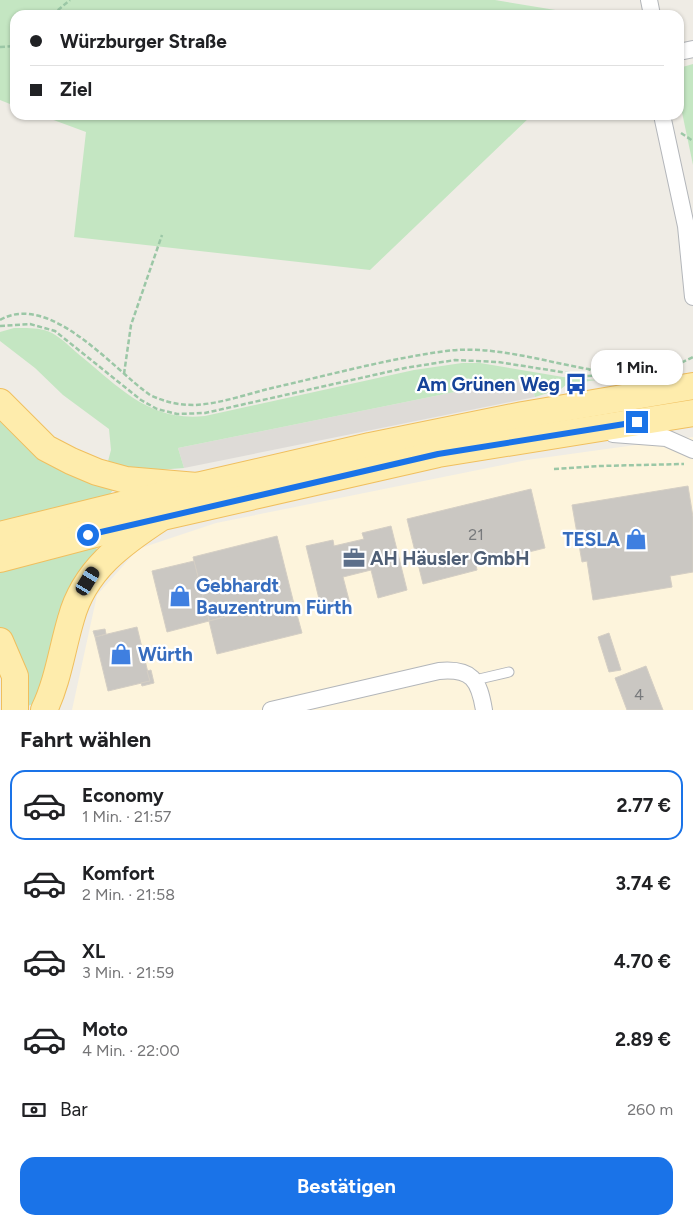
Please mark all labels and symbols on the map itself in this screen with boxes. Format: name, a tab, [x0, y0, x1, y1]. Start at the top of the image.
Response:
callout: 1 Min.	[591, 350, 683, 384]
bus stop icon: Am Grünen Weg	[563, 371, 589, 397]
place label: Am Grünen Weg	[417, 373, 560, 396]
route end	[626, 411, 648, 433]
route start	[77, 524, 99, 546]
house number: 21	[468, 525, 484, 544]
shop icon: TESLA	[623, 526, 649, 552]
place label: TESLA	[562, 528, 620, 551]
office icon: AH Häusler GmbH	[341, 545, 367, 571]
place label: AH Häusler GmbH	[370, 547, 529, 570]
car	[73, 564, 102, 598]
place label: Gebhardt Bauzentrum Fürth	[196, 574, 352, 619]
shop icon: Gebhardt Bauzentrum Fürth	[167, 583, 193, 609]
shop icon: Würth	[108, 641, 134, 667]
place label: Würth	[138, 643, 193, 666]
house number: 4	[634, 685, 644, 704]

